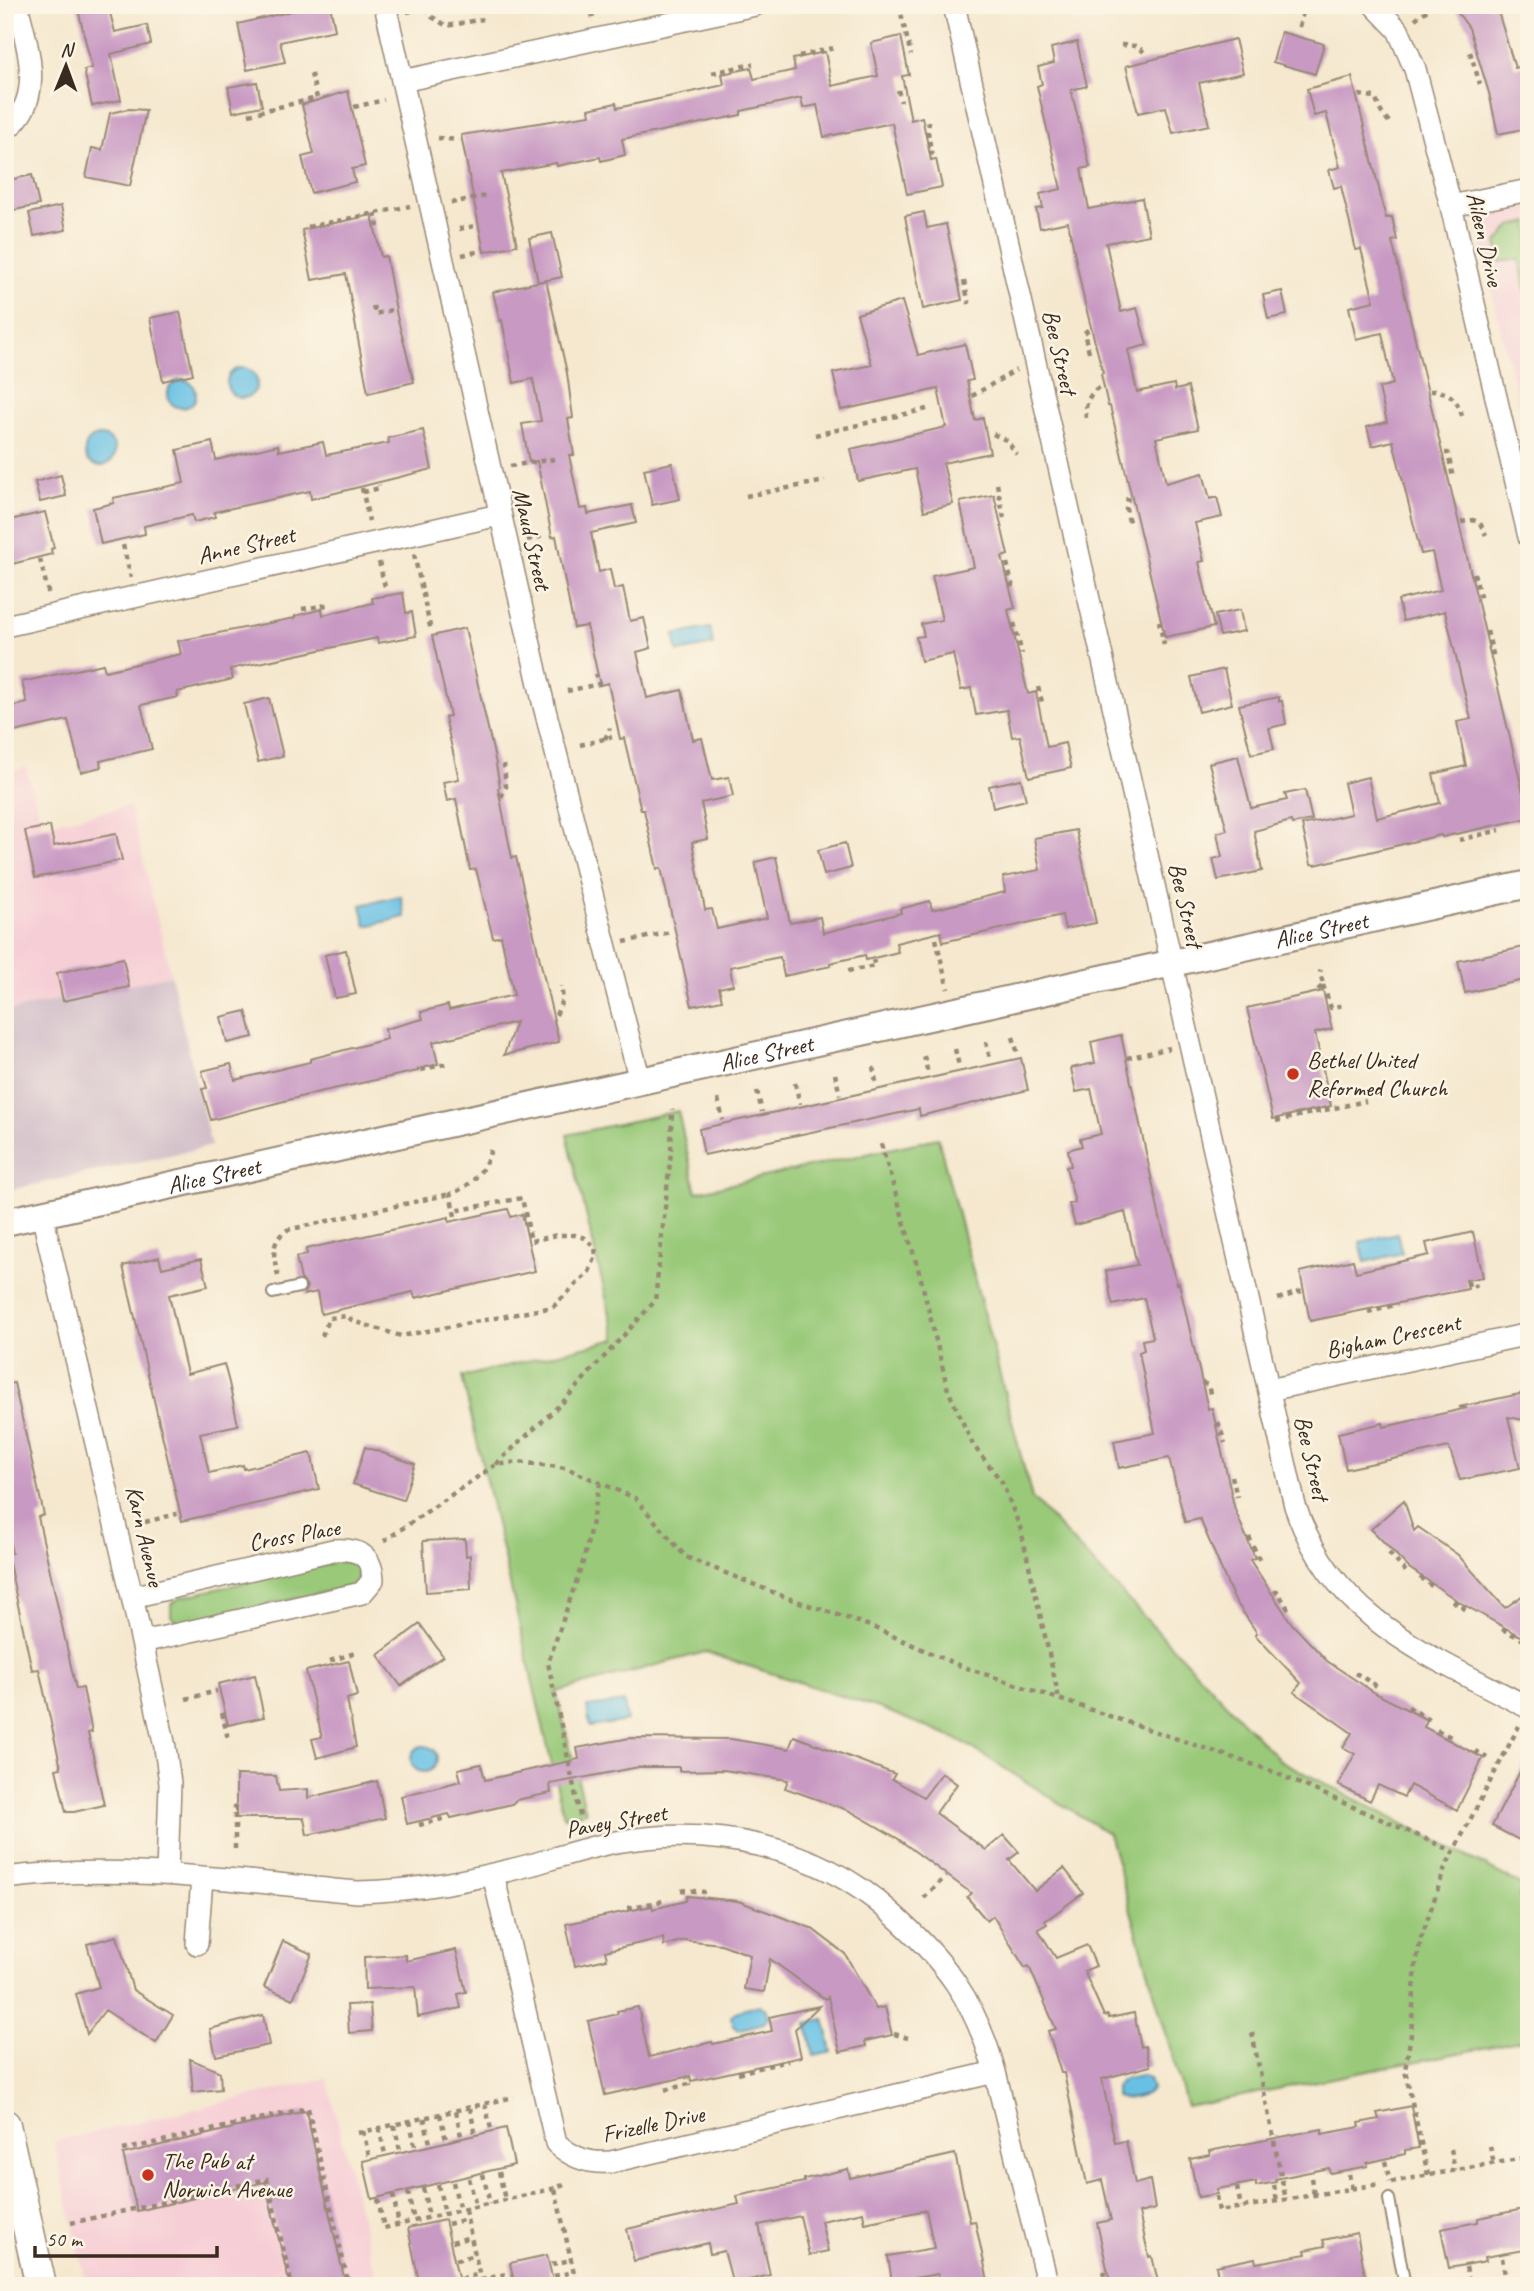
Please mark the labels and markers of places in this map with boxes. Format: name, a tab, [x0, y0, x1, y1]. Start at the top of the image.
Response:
place label: Bethel United Reformed Church	[1307, 1045, 1448, 1103]
marker: Bethel United Reformed Church	[1285, 1066, 1301, 1082]
place label: The Pub at Norwich Avenue	[162, 2146, 294, 2204]
marker: The Pub at Norwich Avenue	[140, 2167, 156, 2183]

